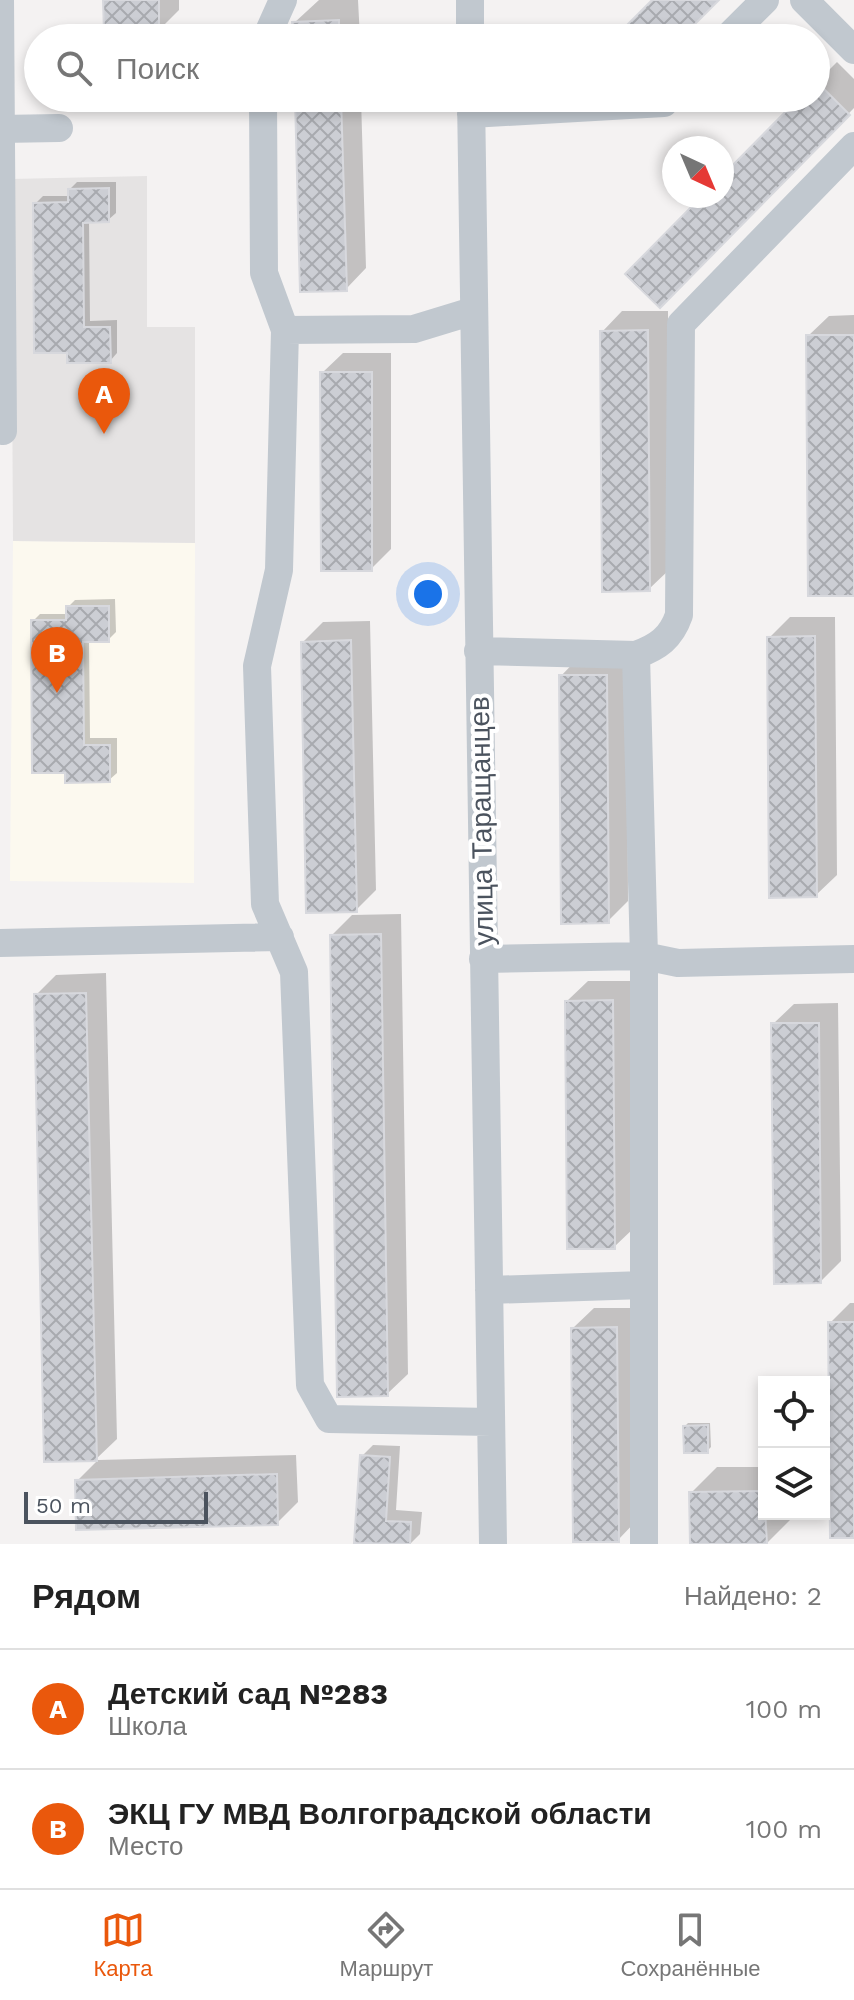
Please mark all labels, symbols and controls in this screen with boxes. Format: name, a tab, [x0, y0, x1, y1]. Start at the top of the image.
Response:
search box	[24, 24, 830, 112]
icon: search	[52, 46, 96, 90]
text: Поиск	[116, 51, 199, 86]
north arrow	[662, 136, 734, 208]
pin: A	[78, 368, 130, 434]
your location	[408, 574, 448, 614]
pin: B	[31, 627, 83, 693]
street label: улица Таращанцев	[463, 696, 500, 946]
map controls	[758, 1376, 830, 1520]
button: locate	[758, 1376, 830, 1448]
button: layers	[758, 1448, 830, 1520]
scale bar	[24, 1488, 208, 1524]
text: 50 m	[36, 1493, 91, 1518]
text: Рядом	[32, 1576, 141, 1616]
text: Найдено: 2	[684, 1581, 822, 1611]
text: Детский сад №283	[108, 1676, 388, 1711]
text: A	[49, 1694, 67, 1724]
text: 100 m	[746, 1694, 822, 1724]
text: Школа	[108, 1711, 187, 1741]
text: ЭКЦ ГУ МВД Волгоградской области	[108, 1796, 652, 1831]
text: B	[49, 1814, 67, 1844]
text: 100 m	[746, 1814, 822, 1844]
text: Место	[108, 1831, 184, 1861]
tab: Карта	[94, 1908, 152, 1982]
tab: Маршрут	[340, 1908, 433, 1982]
tab: Сохранённые	[620, 1908, 760, 1982]

